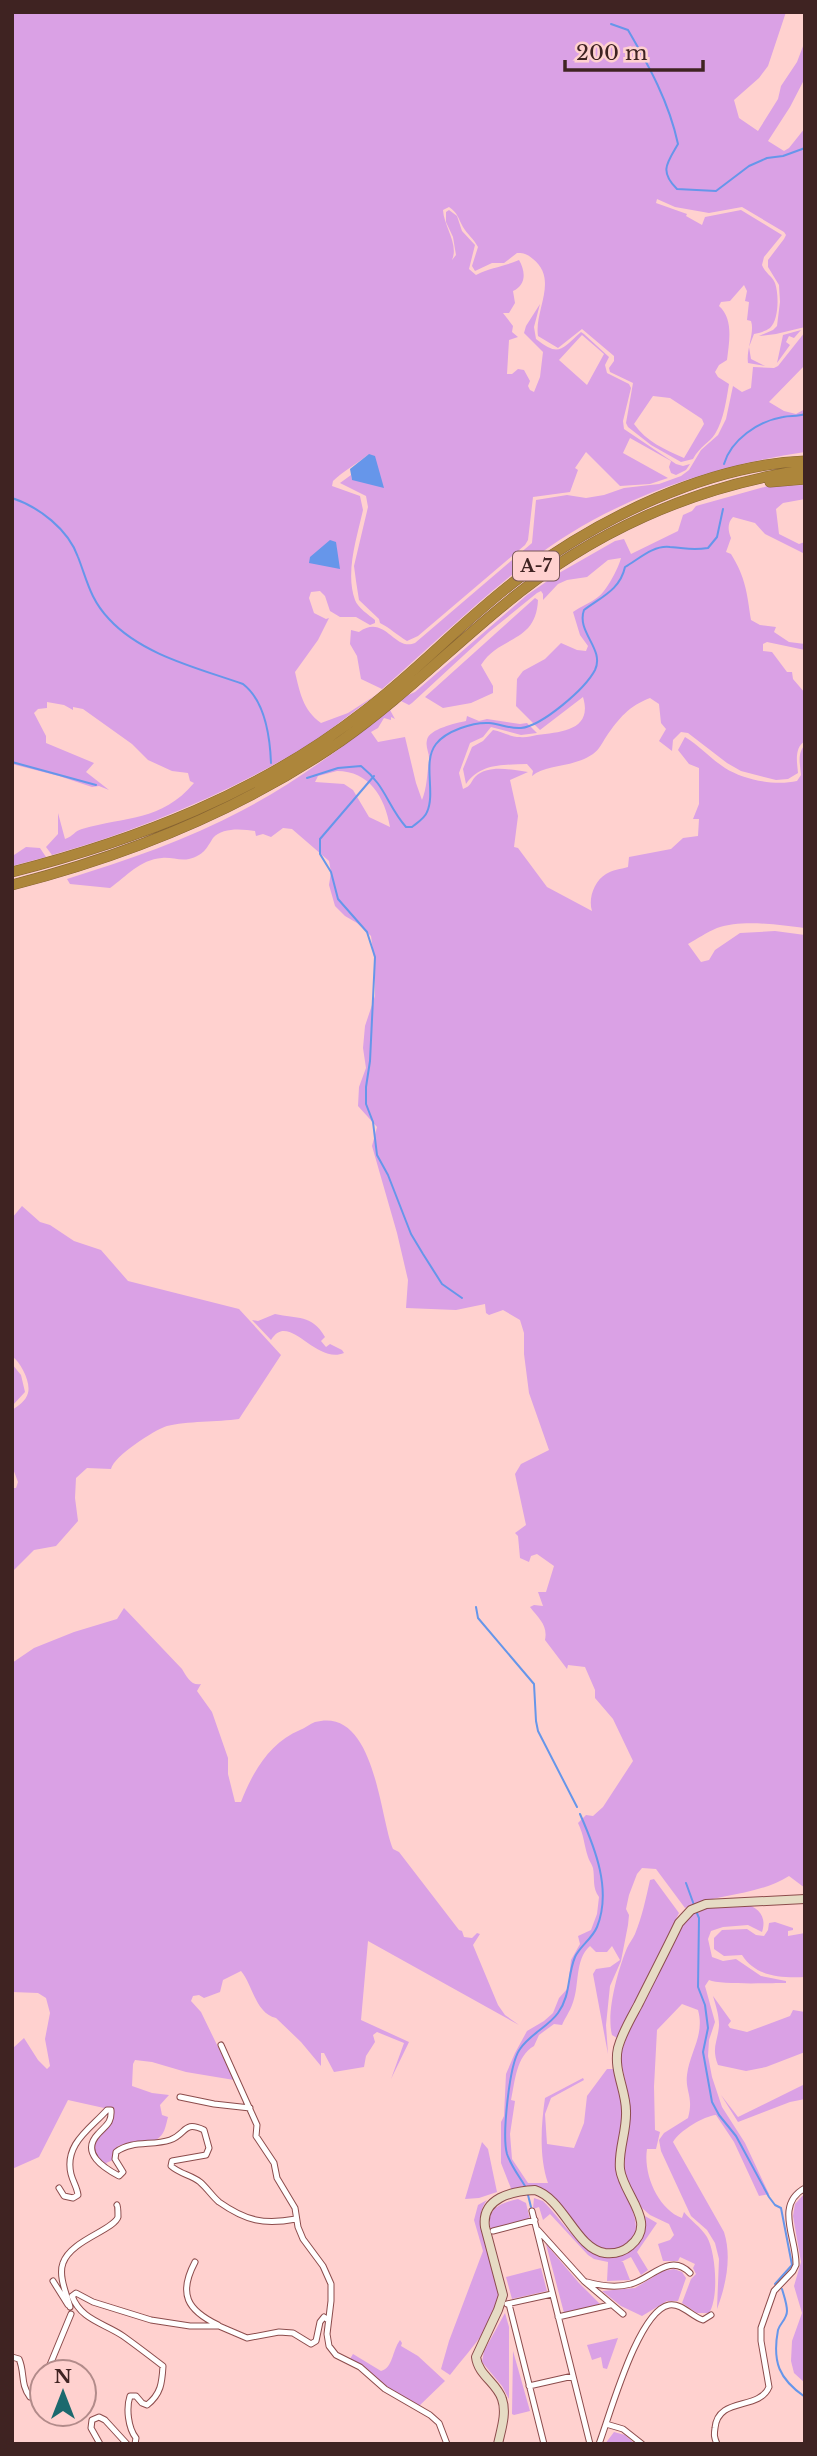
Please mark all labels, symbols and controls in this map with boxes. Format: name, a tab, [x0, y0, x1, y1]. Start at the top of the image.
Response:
scale bar	[565, 28, 703, 72]
text: 200 m	[576, 40, 648, 66]
road number: A-7	[513, 552, 559, 580]
north arrow	[28, 2358, 98, 2428]
text: N	[54, 2365, 72, 2388]

